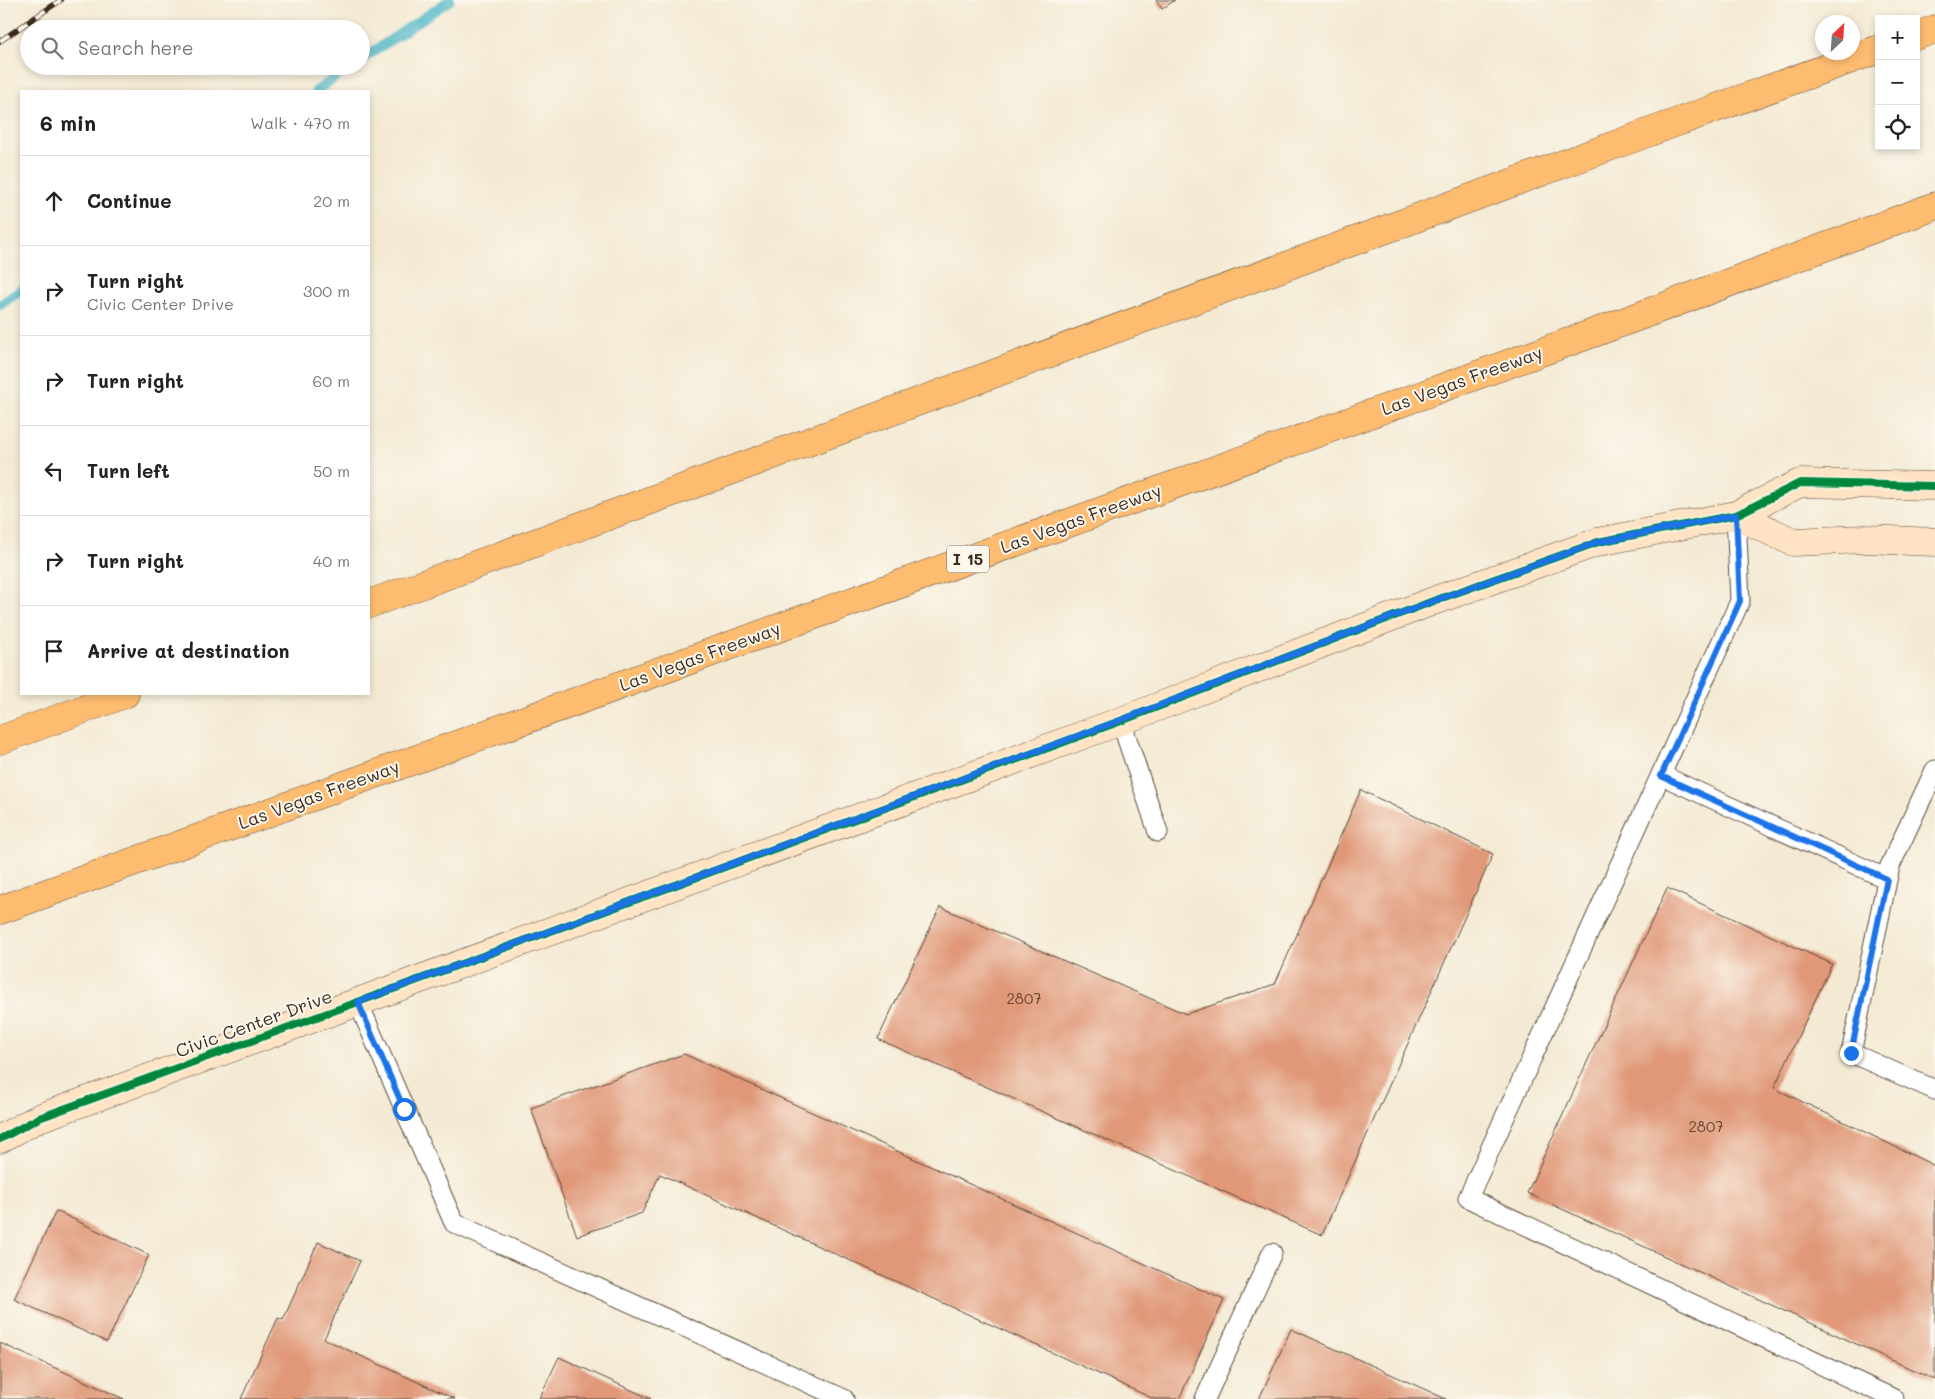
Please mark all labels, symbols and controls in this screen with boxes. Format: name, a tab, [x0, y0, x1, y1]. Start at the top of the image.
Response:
north arrow	[1815, 15, 1860, 60]
map controls	[1875, 15, 1920, 150]
button: +	[1875, 15, 1920, 60]
search box	[20, 20, 370, 75]
icon: search	[38, 34, 66, 62]
text: Search here	[78, 35, 194, 60]
button: −	[1875, 60, 1920, 105]
button: locate	[1875, 105, 1920, 150]
text: 6 min	[40, 109, 96, 136]
text: Walk · 470 m	[250, 112, 350, 133]
icon: ahead	[40, 187, 68, 215]
text: Continue	[87, 188, 172, 213]
text: 20 m	[313, 190, 350, 211]
text: Turn right	[87, 268, 184, 293]
icon: right	[40, 277, 68, 305]
text: 300 m	[303, 280, 350, 301]
text: Civic Center Drive	[87, 293, 234, 314]
street label: Las Vegas Freeway	[1378, 340, 1546, 420]
icon: right	[40, 367, 68, 395]
text: Turn right	[87, 368, 184, 393]
text: 60 m	[313, 370, 350, 391]
icon: left	[40, 457, 68, 485]
text: Turn left	[87, 458, 170, 483]
text: 50 m	[313, 460, 350, 481]
street label: Las Vegas Freeway	[997, 478, 1165, 558]
road number: I 15	[947, 546, 989, 572]
icon: right	[40, 547, 68, 575]
text: Turn right	[87, 548, 184, 573]
text: 40 m	[313, 550, 350, 571]
street label: Las Vegas Freeway	[616, 616, 784, 696]
icon: arrive	[40, 637, 68, 665]
text: Arrive at destination	[87, 638, 290, 663]
street label: Las Vegas Freeway	[235, 754, 403, 834]
street label: Civic Center Drive	[172, 984, 335, 1063]
house number: 2807	[1006, 988, 1042, 1008]
route end	[1840, 1042, 1863, 1065]
route start	[393, 1098, 416, 1121]
house number: 2807	[1688, 1116, 1724, 1136]

